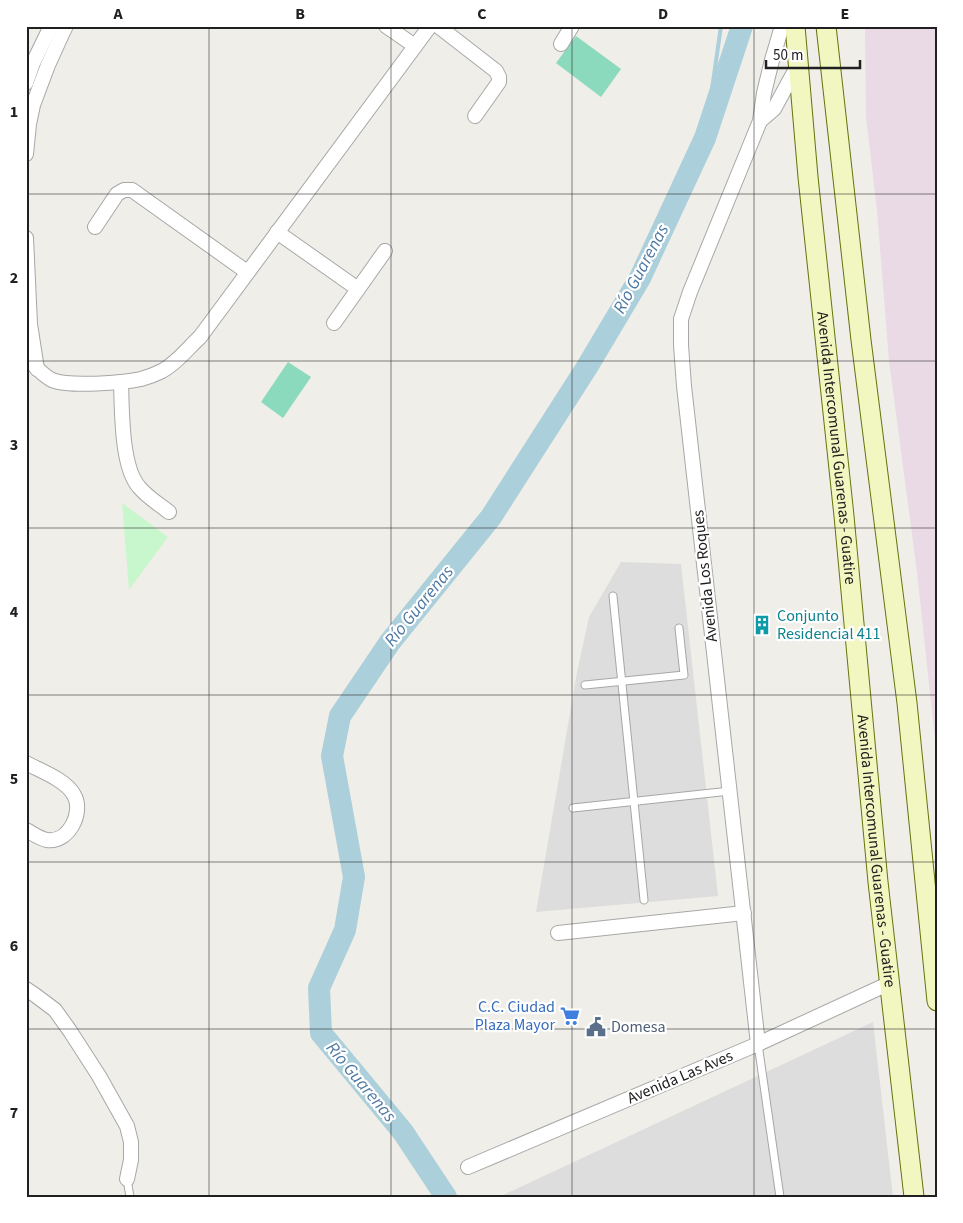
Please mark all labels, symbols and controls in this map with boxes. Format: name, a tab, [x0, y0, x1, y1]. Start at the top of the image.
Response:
text: A	[112, 3, 123, 25]
text: B	[295, 3, 305, 25]
text: C	[477, 3, 487, 25]
text: D	[658, 3, 668, 25]
text: E	[841, 3, 849, 25]
scale bar	[766, 38, 859, 70]
text: 50 m	[773, 45, 803, 66]
text: 1	[10, 101, 18, 123]
water label: Río Guarenas	[607, 220, 675, 318]
text: 2	[10, 267, 18, 289]
street label: Avenida Intercomunal Guarenas - Guatire	[811, 310, 861, 585]
text: 3	[10, 434, 18, 456]
street label: Avenida Los Roques	[687, 509, 723, 643]
water label: Río Guarenas	[379, 560, 459, 652]
text: 4	[10, 601, 19, 623]
place label: Conjunto Residencial 411	[777, 605, 881, 645]
building icon: Conjunto Residencial 411	[751, 614, 773, 636]
street label: Avenida Intercomunal Guarenas - Guatire	[851, 714, 901, 989]
text: 5	[10, 768, 18, 790]
text: 6	[10, 935, 18, 957]
place label: C.C. Ciudad Plaza Mayor	[475, 996, 555, 1036]
supermarket icon: C.C. Ciudad Plaza Mayor	[559, 1005, 581, 1027]
public building icon: Domesa	[585, 1016, 607, 1038]
place label: Domesa	[611, 1016, 665, 1038]
water label: Río Guarenas	[320, 1037, 402, 1127]
street label: Avenida Las Aves	[624, 1045, 737, 1109]
text: 7	[10, 1102, 18, 1124]

